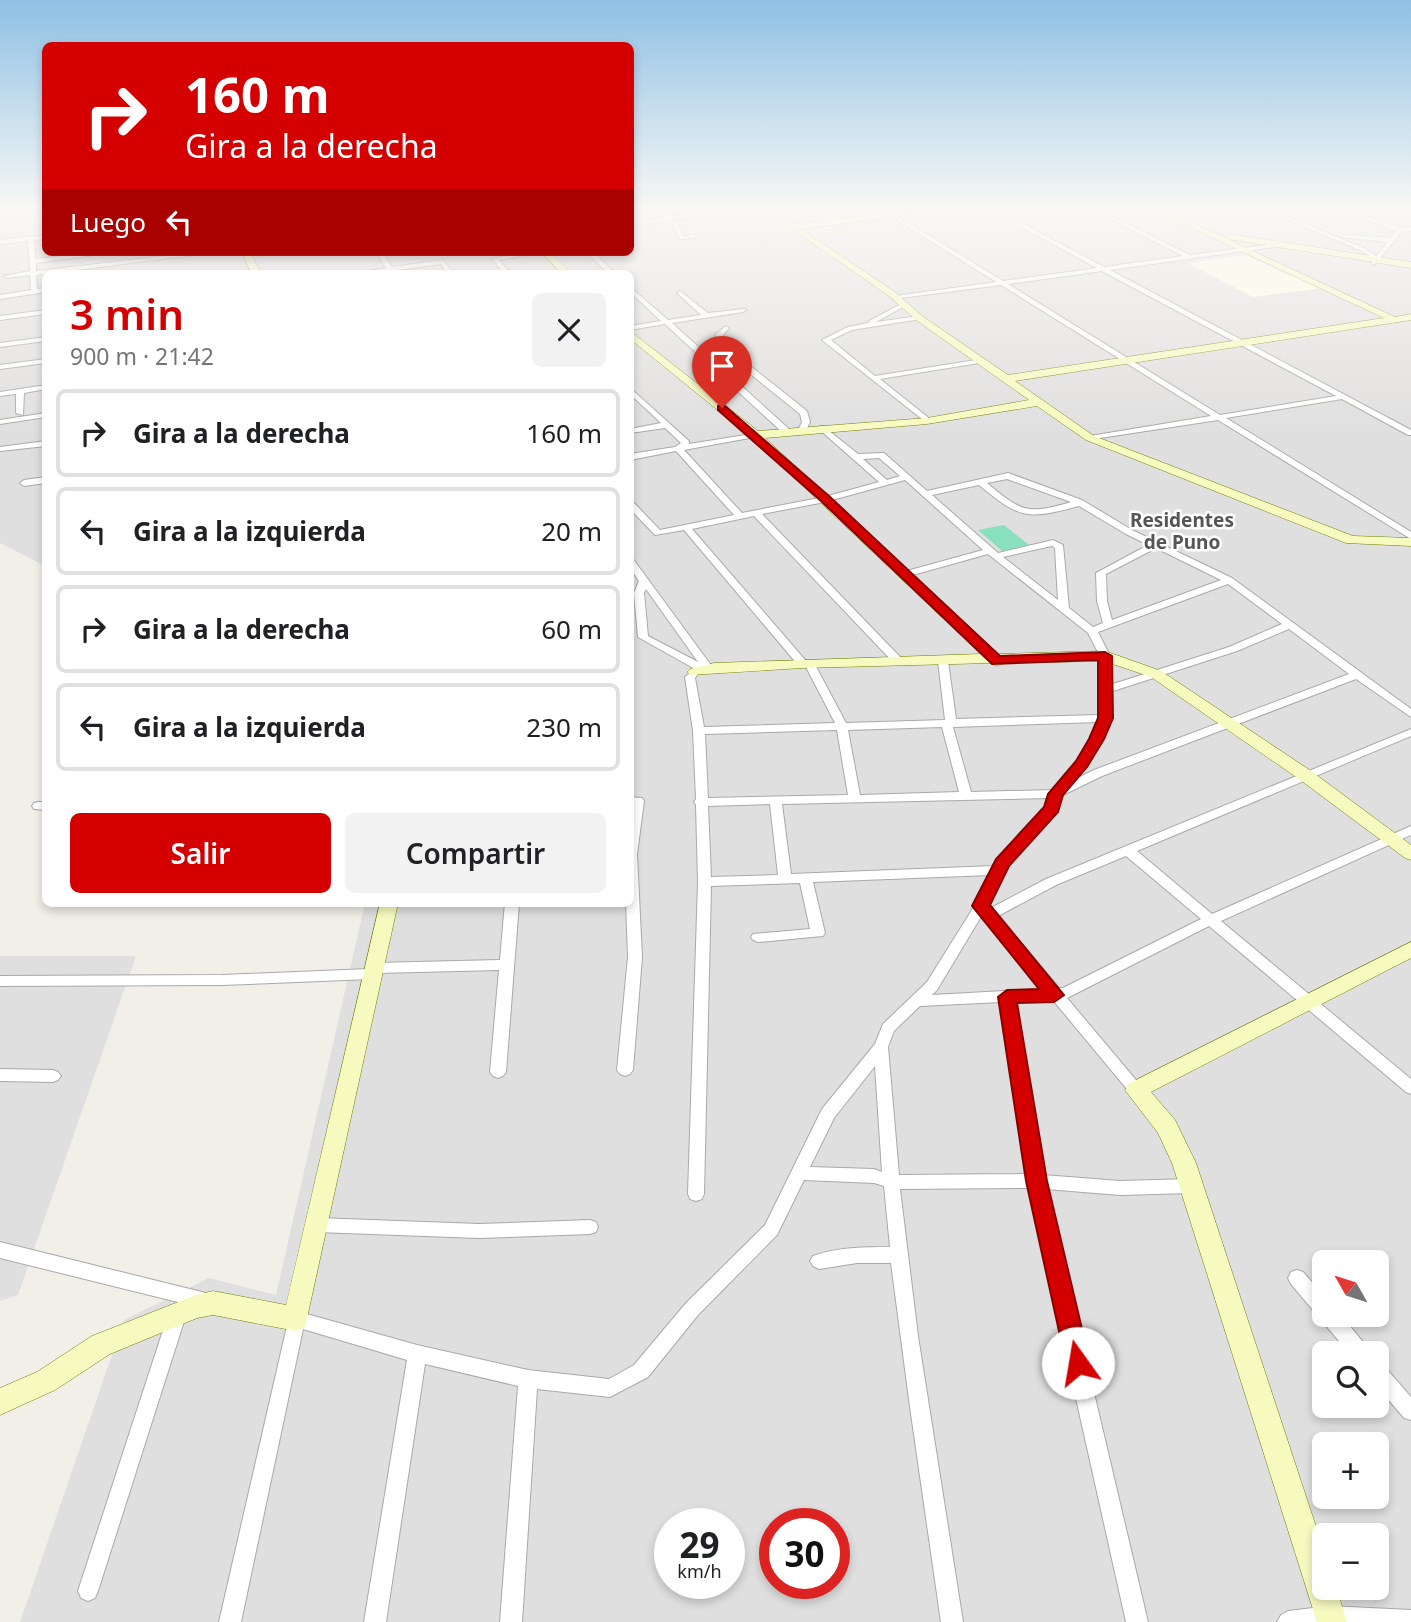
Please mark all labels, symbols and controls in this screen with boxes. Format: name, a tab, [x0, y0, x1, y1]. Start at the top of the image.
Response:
text: 160 m	[185, 61, 330, 127]
icon: right	[70, 70, 161, 161]
text: Gira a la derecha	[185, 124, 438, 167]
icon: left	[160, 203, 198, 241]
text: Luego	[70, 204, 146, 240]
text: 3 min	[70, 285, 184, 342]
button: close	[532, 293, 606, 367]
pin	[692, 336, 752, 408]
text: 900 m · 21:42	[70, 340, 214, 372]
icon: arrive	[703, 347, 741, 385]
icon: right	[74, 414, 112, 452]
text: Gira a la derecha	[133, 415, 350, 451]
text: 160 m	[526, 415, 602, 451]
district label: Residentes de Puno	[1130, 507, 1234, 555]
icon: left	[74, 512, 112, 550]
text: Gira a la izquierda	[133, 513, 366, 549]
text: 20 m	[541, 513, 602, 549]
icon: right	[74, 610, 112, 648]
text: Gira a la derecha	[133, 611, 350, 647]
text: 60 m	[541, 611, 602, 647]
icon: left	[74, 708, 112, 746]
text: Gira a la izquierda	[133, 709, 366, 745]
text: 230 m	[526, 709, 602, 745]
button: Salir	[70, 813, 331, 893]
button: Compartir	[345, 813, 606, 893]
north arrow	[1312, 1250, 1390, 1326]
map controls	[1312, 1250, 1389, 1600]
position arrow	[1041, 1326, 1115, 1400]
button: search	[1312, 1341, 1389, 1418]
button: +	[1312, 1432, 1389, 1509]
speed limit sign: 30	[759, 1508, 850, 1599]
text: 29	[679, 1521, 720, 1568]
button: −	[1312, 1523, 1389, 1600]
text: km/h	[677, 1559, 722, 1583]

